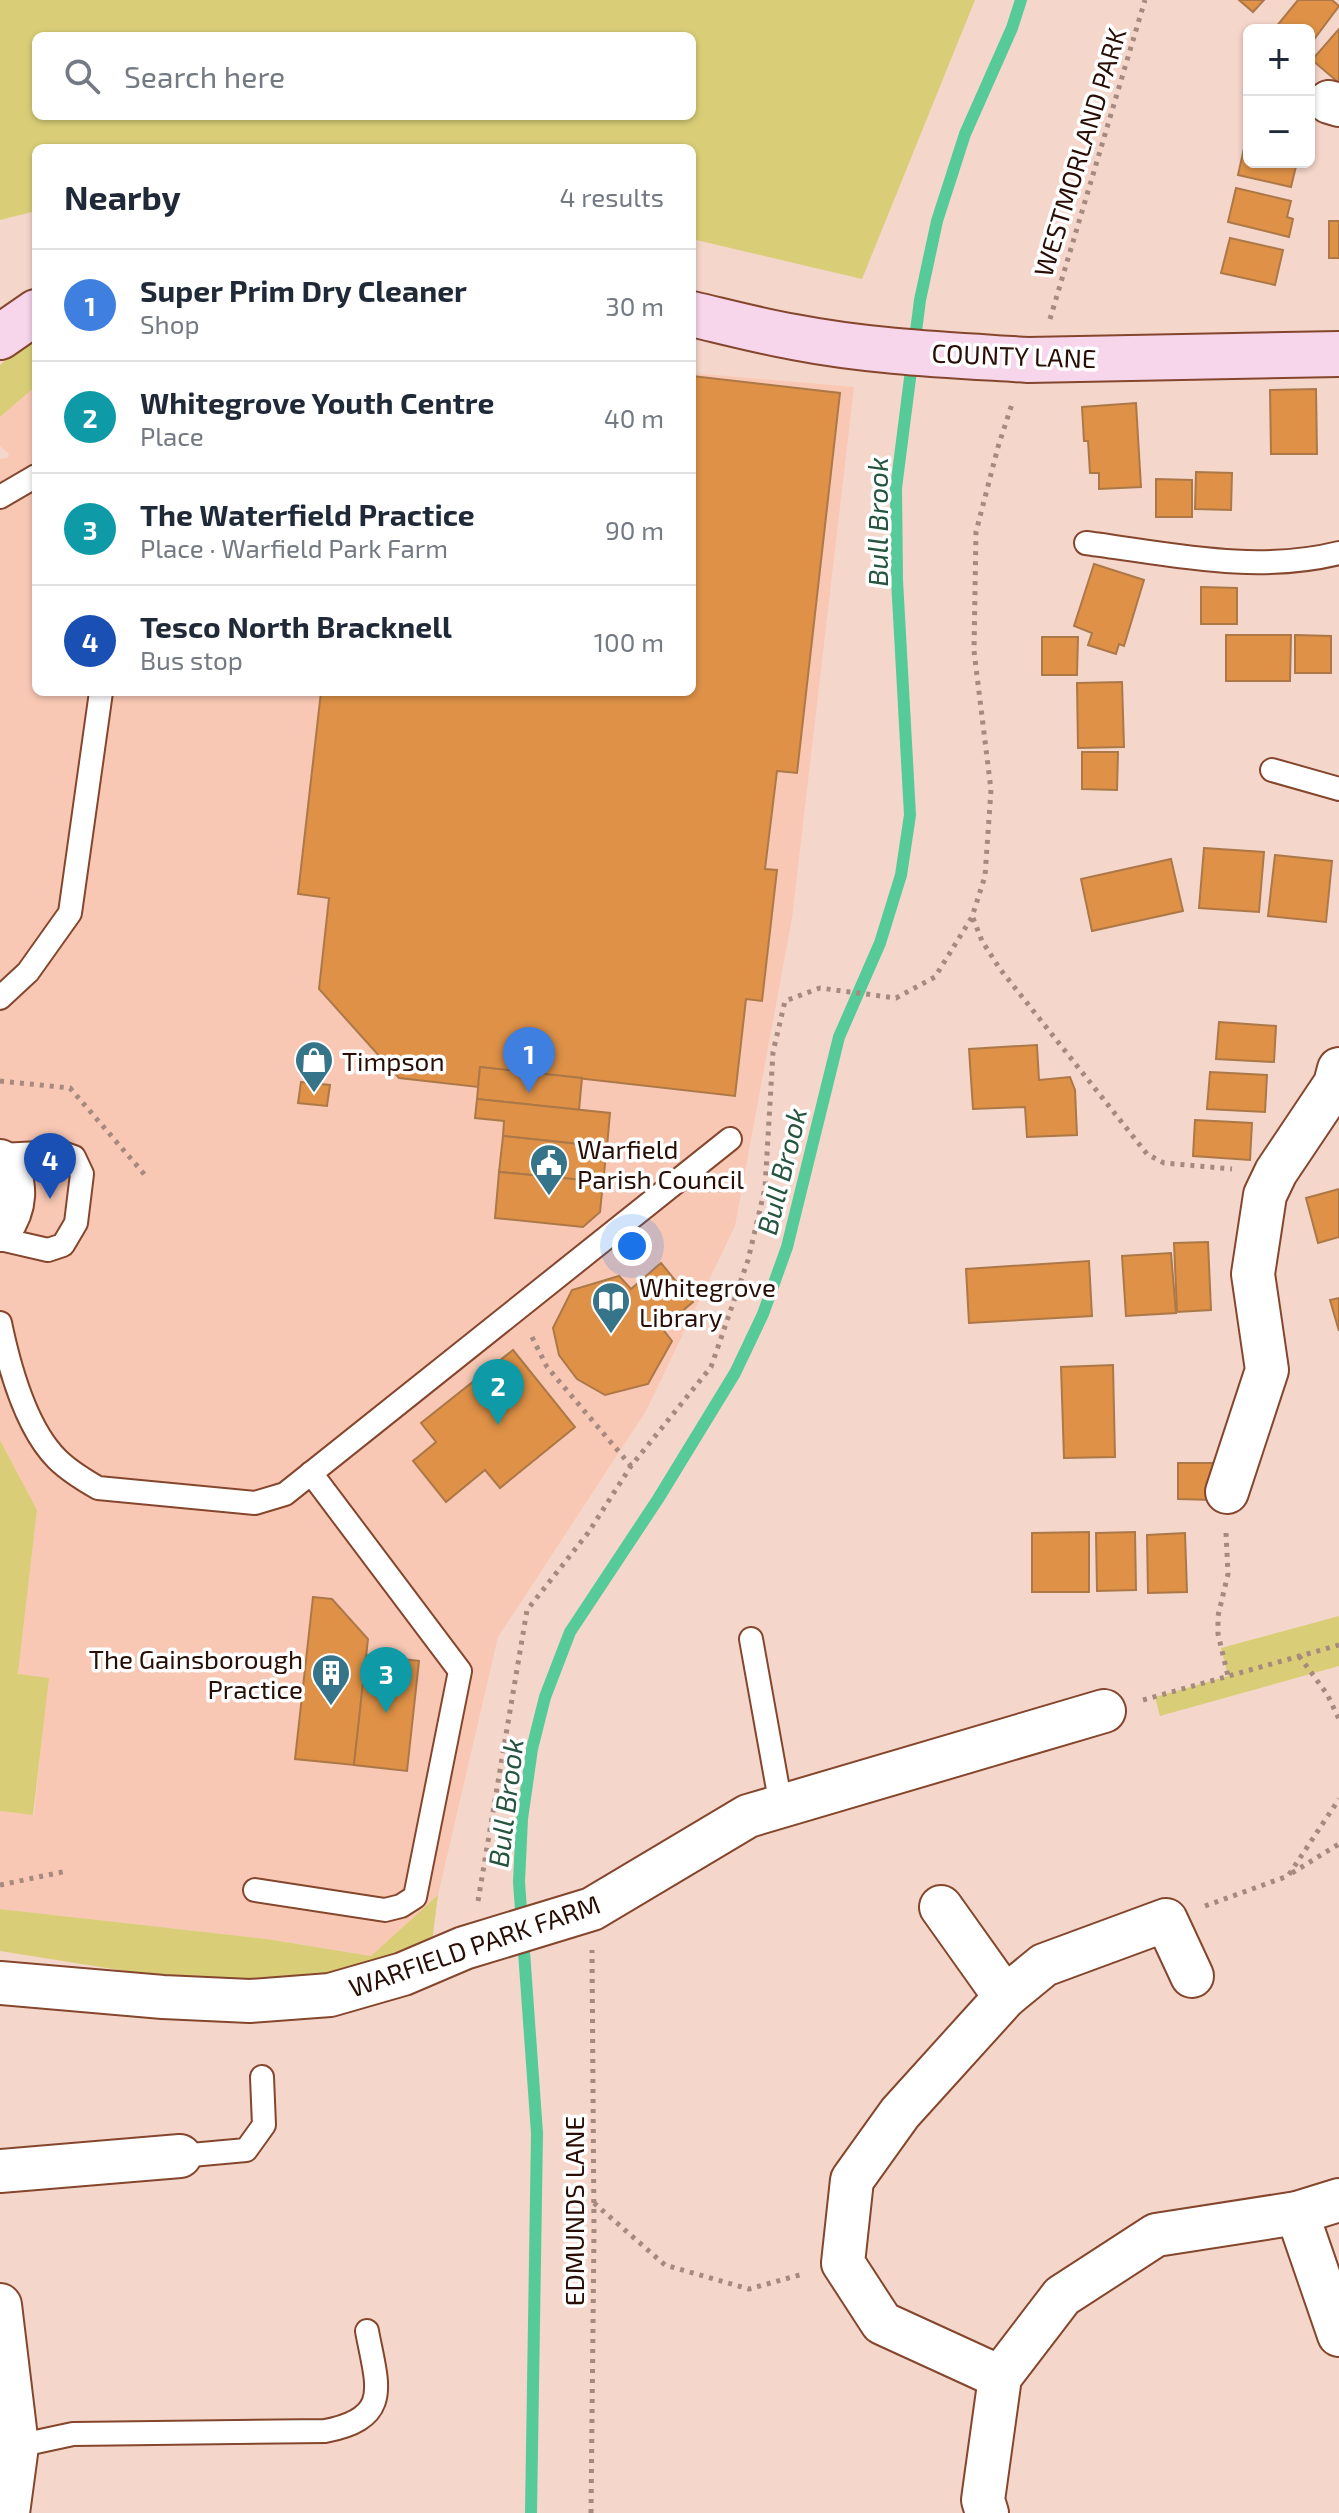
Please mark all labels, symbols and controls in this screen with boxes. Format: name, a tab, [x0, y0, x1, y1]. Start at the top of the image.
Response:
street label: WESTMORLAND PARK	[1026, 24, 1132, 280]
map controls	[1243, 24, 1315, 168]
button: +	[1243, 24, 1315, 96]
search box	[32, 32, 696, 120]
icon: search	[60, 54, 104, 98]
text: Search here	[124, 58, 285, 94]
button: −	[1243, 96, 1315, 168]
text: Nearby	[64, 176, 181, 217]
text: 4 results	[559, 181, 664, 212]
text: Super Prim Dry Cleaner	[140, 272, 467, 308]
text: 1	[84, 290, 96, 321]
text: 30 m	[605, 290, 664, 321]
text: Shop	[140, 308, 200, 339]
street label: COUNTY LANE	[931, 337, 1097, 373]
text: Whitegrove Youth Centre	[140, 384, 494, 420]
text: 2	[82, 402, 98, 433]
text: 40 m	[604, 402, 664, 433]
text: Place	[140, 420, 204, 451]
water label: Bull Brook	[860, 457, 894, 587]
text: The Waterfield Practice	[140, 496, 475, 532]
text: 3	[83, 514, 97, 545]
text: 90 m	[605, 514, 664, 545]
text: Place · Warfield Park Farm	[140, 532, 448, 563]
text: Tesco North Bracknell	[140, 608, 452, 644]
text: 4	[82, 626, 98, 657]
text: 100 m	[594, 626, 664, 657]
text: Bus stop	[140, 644, 243, 675]
pin: 1	[503, 1027, 555, 1093]
shop icon: Timpson	[293, 1039, 335, 1094]
place label: Timpson	[342, 1045, 445, 1076]
water label: Bull Brook	[749, 1104, 813, 1238]
pin: 4	[24, 1133, 76, 1199]
place label: Warfield Parish Council	[577, 1133, 744, 1194]
public building icon: Warfield Parish Council	[528, 1142, 570, 1197]
your location	[612, 1226, 652, 1266]
place label: Whitegrove Library	[639, 1271, 776, 1332]
library icon: Whitegrove Library	[590, 1280, 632, 1335]
pin: 2	[472, 1359, 524, 1425]
place label: The Gainsborough Practice	[89, 1643, 303, 1704]
pin: 3	[360, 1647, 412, 1713]
building icon: The Gainsborough Practice	[310, 1652, 352, 1707]
water label: Bull Brook	[480, 1737, 530, 1869]
street label: WARFIELD PARK FARM	[344, 1887, 604, 2003]
street label: EDMUNDS LANE	[558, 2116, 589, 2306]

